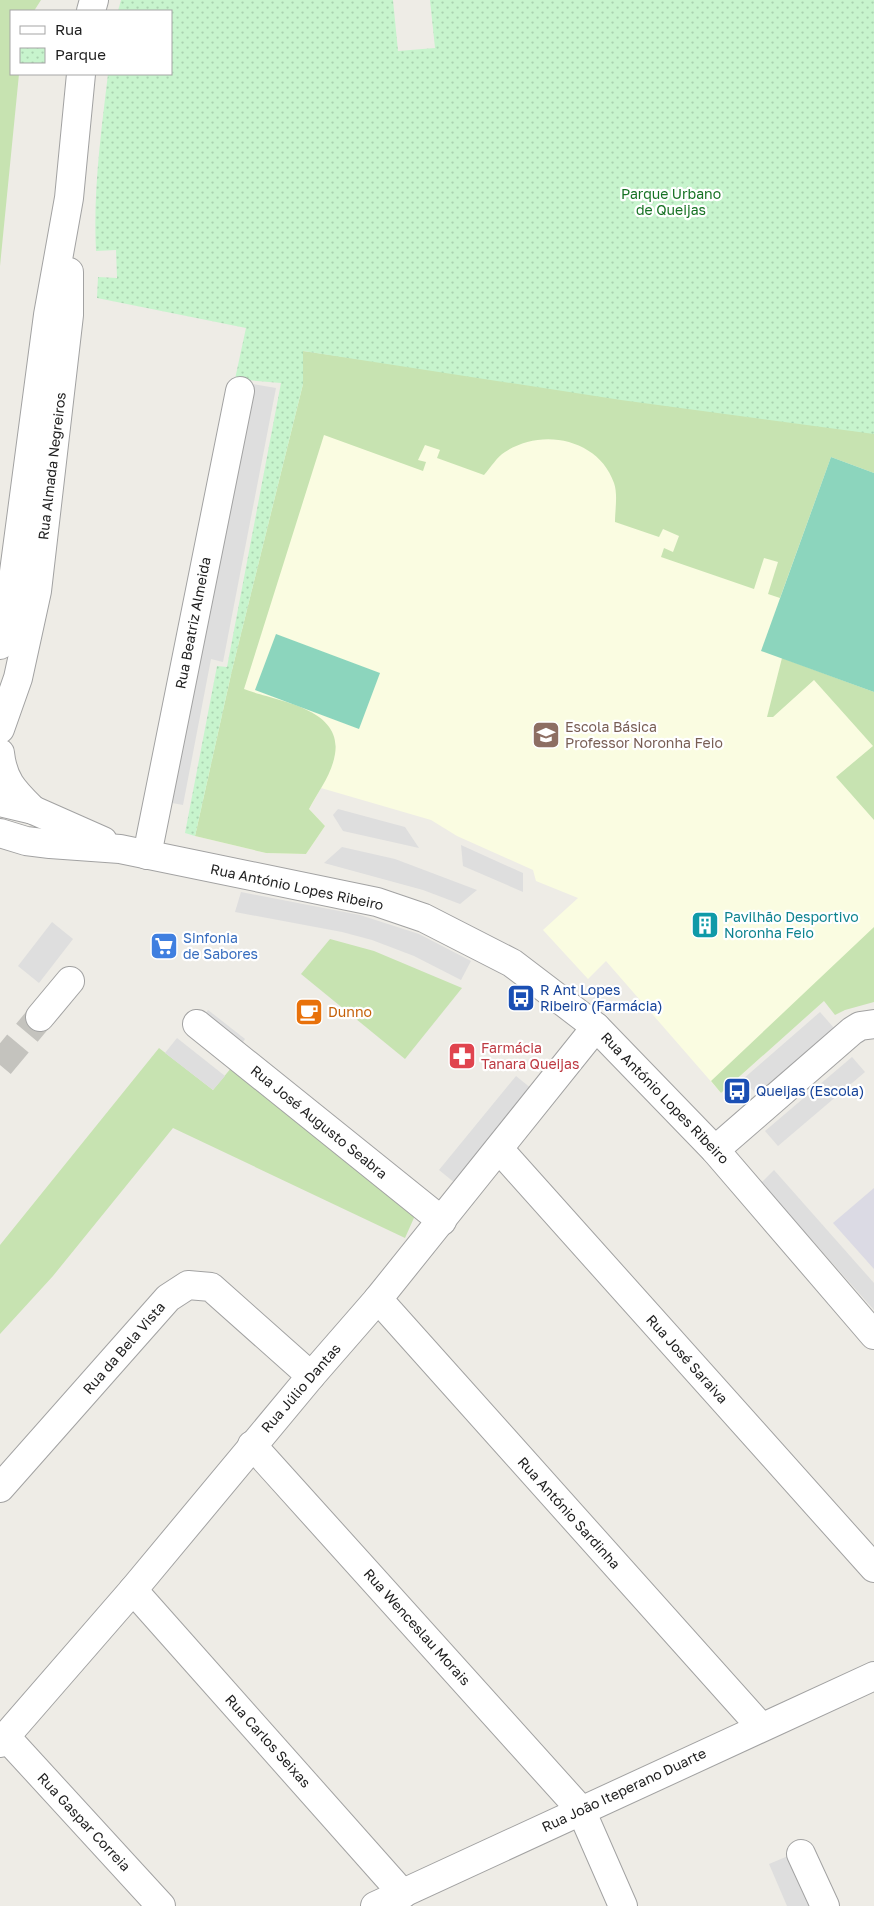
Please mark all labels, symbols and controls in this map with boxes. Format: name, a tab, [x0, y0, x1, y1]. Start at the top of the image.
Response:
legend	[10, 10, 172, 75]
text: Rua	[55, 20, 82, 38]
text: Parque	[55, 45, 106, 63]
park label: Parque Urbano de Queijas	[621, 185, 721, 218]
street label: Rua Almada Negreiros	[34, 391, 69, 541]
street label: Rua Beatriz Almeida	[171, 555, 214, 690]
place label: Escola Básica Professor Noronha Feio	[565, 718, 723, 751]
school or university icon: Escola Básica Professor Noronha Feio	[531, 720, 561, 750]
street label: Rua António Lopes Ribeiro	[209, 860, 385, 913]
place label: Pavilhão Desportivo Noronha Feio	[724, 908, 859, 941]
building icon: Pavilhão Desportivo Noronha Feio	[690, 910, 720, 940]
place label: Sinfonia de Sabores	[183, 929, 258, 962]
supermarket icon: Sinfonia de Sabores	[149, 931, 179, 961]
place label: R Ant Lopes Ribeiro (Farmácia)	[540, 981, 663, 1014]
bus stop icon: R Ant Lopes Ribeiro (Farmácia)	[506, 983, 536, 1013]
cafe icon: Dunno	[294, 997, 324, 1027]
place label: Dunno	[328, 1003, 372, 1020]
street label: Rua António Lopes Ribeiro	[598, 1028, 733, 1167]
place label: Farmácia Tanara Queijas	[481, 1039, 579, 1072]
pharmacy icon: Farmácia Tanara Queijas	[447, 1041, 477, 1071]
street label: Rua José Augusto Seabra	[248, 1061, 391, 1182]
bus stop icon: Queijas (Escola)	[722, 1076, 752, 1106]
place label: Queijas (Escola)	[756, 1082, 864, 1099]
street label: Rua da Bela Vista	[79, 1298, 168, 1397]
street label: Rua José Saraiva	[643, 1311, 732, 1407]
street label: Rua Júlio Dantas	[257, 1340, 344, 1436]
street label: Rua António Sardinha	[515, 1453, 624, 1572]
street label: Rua Wenceslau Morais	[360, 1565, 474, 1689]
street label: Rua Carlos Seixas	[222, 1691, 315, 1791]
street label: Rua João Iteperano Duarte	[539, 1744, 709, 1835]
street label: Rua Gaspar Correia	[34, 1769, 134, 1874]

